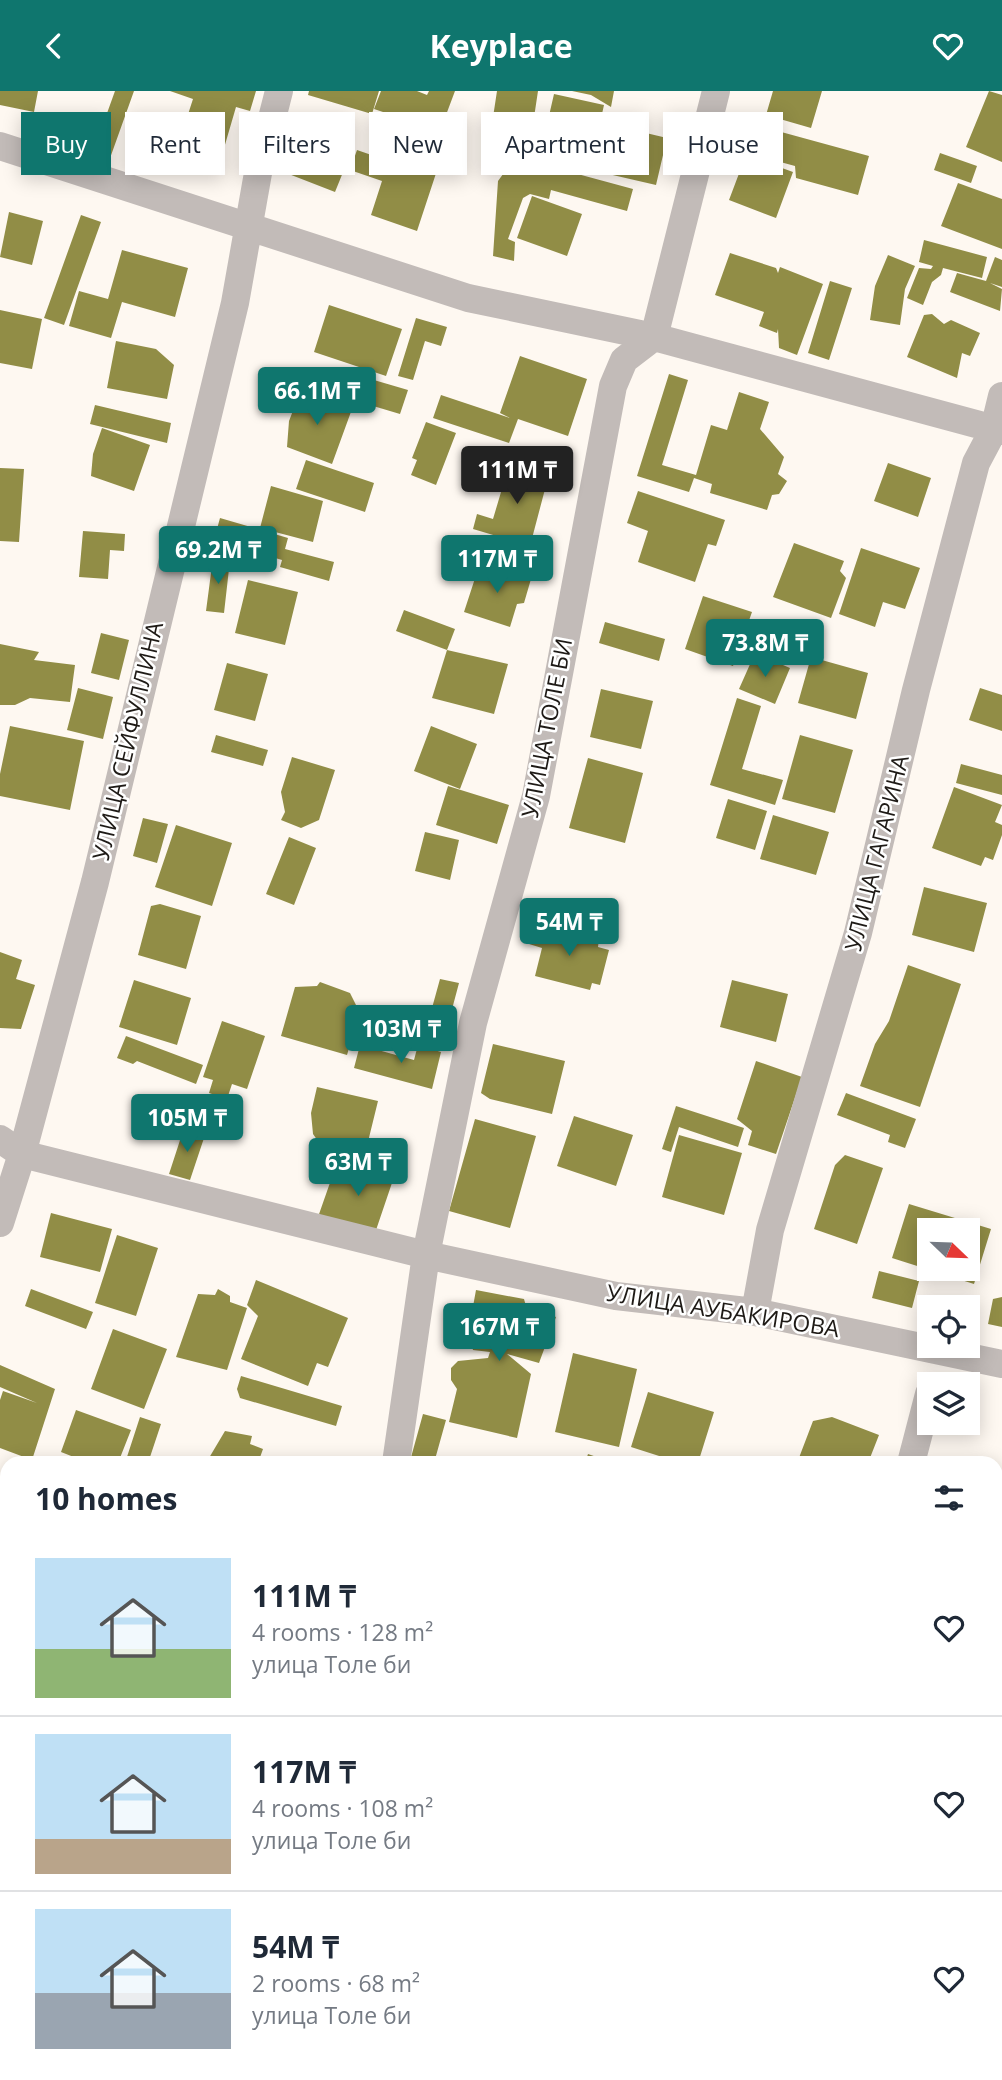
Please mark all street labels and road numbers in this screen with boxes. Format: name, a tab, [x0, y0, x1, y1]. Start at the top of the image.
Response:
street label: УЛИЦА СЕЙФУЛЛИНА	[84, 618, 170, 863]
street label: УЛИЦА ТОЛЕ БИ	[513, 635, 579, 820]
street label: УЛИЦА ГАГАРИНА	[836, 751, 916, 954]
street label: УЛИЦА АУБАКИРОВА	[604, 1276, 842, 1344]

